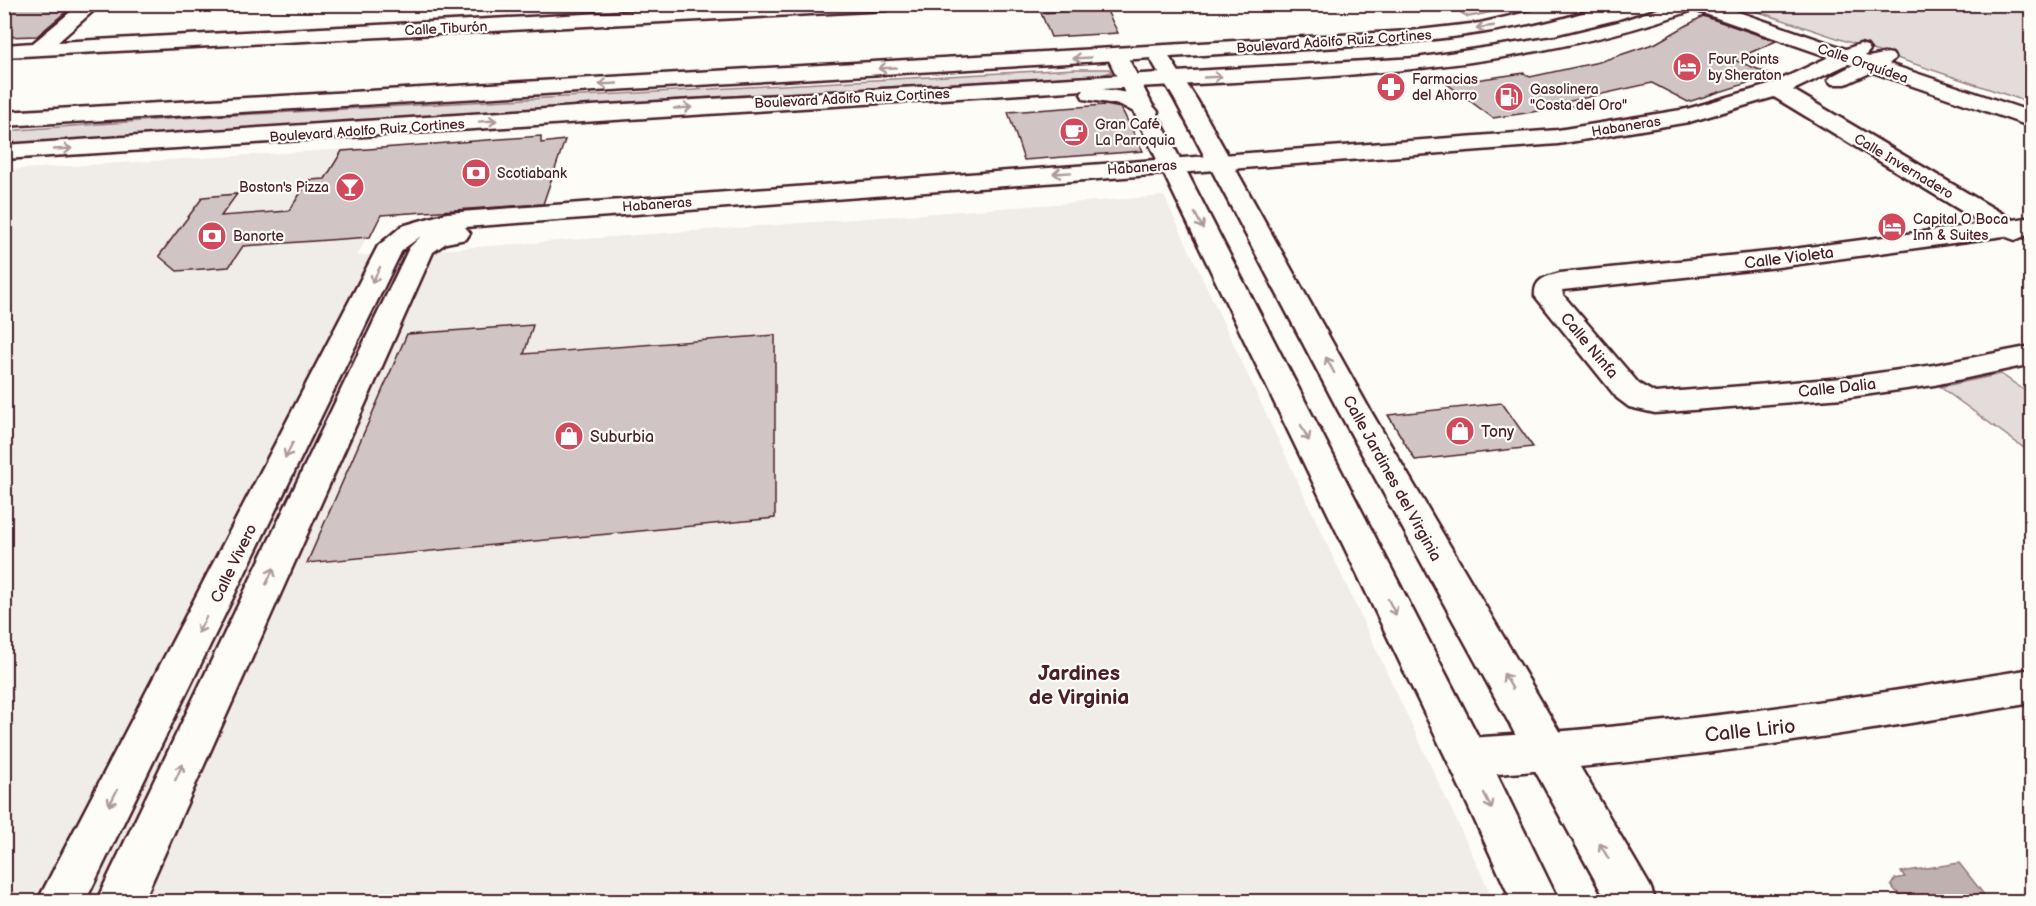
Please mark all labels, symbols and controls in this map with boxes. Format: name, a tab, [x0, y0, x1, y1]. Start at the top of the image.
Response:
street label: Calle Tiburón	[404, 18, 488, 39]
one-way arrow	[1476, 22, 1496, 33]
street label: Boulevard Adolfo Ruiz Cortines	[1236, 26, 1432, 57]
street label: Calle Orquídea	[1815, 40, 1911, 87]
hotel icon: Four Points by Sheraton	[1671, 51, 1703, 83]
place label: Four Points by Sheraton	[1708, 51, 1782, 84]
one-way arrow	[1072, 52, 1092, 63]
one-way arrow	[877, 63, 897, 74]
one-way arrow	[1202, 71, 1222, 82]
pharmacy icon: Farmacias del Ahorro	[1375, 71, 1407, 103]
place label: Farmacias del Ahorro	[1412, 71, 1478, 104]
one-way arrow	[599, 79, 619, 90]
fuel station icon: Gasolinera "Costa del Oro"	[1493, 81, 1525, 113]
place label: Gasolinera "Costa del Oro"	[1530, 81, 1627, 114]
street label: Boulevard Adolfo Ruiz Cortines	[754, 85, 950, 112]
one-way arrow	[672, 102, 692, 113]
street label: Habaneras	[1590, 113, 1662, 140]
street label: Boulevard Adolfo Ruiz Cortines	[269, 115, 465, 146]
one-way arrow	[478, 115, 497, 126]
cafe icon: Gran Café La Parroquia	[1058, 116, 1090, 148]
place label: Gran Café La Parroquia	[1095, 116, 1176, 149]
street label: Calle Invernadero	[1851, 130, 1957, 203]
one-way arrow	[52, 143, 72, 154]
bank icon: Scotiabank	[460, 157, 492, 189]
street label: Habaneras	[1107, 157, 1178, 178]
place label: Scotiabank	[497, 165, 567, 182]
one-way arrow	[1052, 168, 1072, 179]
bar icon: Boston's Pizza	[334, 171, 366, 203]
place label: Boston's Pizza	[239, 179, 329, 196]
street label: Habaneras	[622, 194, 693, 215]
one-way arrow	[1194, 211, 1206, 229]
hotel icon: Capital O Boca Inn & Suites	[1876, 211, 1908, 243]
place label: Capital O Boca Inn & Suites	[1913, 211, 2008, 244]
bank icon: Banorte	[196, 220, 228, 252]
place label: Banorte	[233, 228, 284, 245]
street label: Calle Violeta	[1743, 244, 1835, 273]
one-way arrow	[370, 266, 381, 284]
street label: Calle Ninfa	[1556, 309, 1622, 383]
one-way arrow	[1324, 357, 1336, 374]
street label: Calle Dalia	[1797, 375, 1877, 402]
street label: Calle Jardines del Virginia	[1338, 393, 1445, 565]
shop icon: Tony	[1444, 415, 1476, 447]
shop icon: Suburbia	[553, 420, 585, 452]
one-way arrow	[1300, 423, 1311, 441]
place label: Tony	[1481, 423, 1515, 442]
place label: Suburbia	[590, 428, 654, 447]
one-way arrow	[283, 441, 295, 458]
street label: Calle Vivero	[207, 521, 262, 606]
one-way arrow	[265, 568, 276, 586]
one-way arrow	[1387, 598, 1398, 616]
one-way arrow	[196, 615, 207, 633]
district label: Jardines de Virginia	[1029, 661, 1129, 710]
one-way arrow	[1502, 673, 1514, 690]
street label: Calle Lirio	[1704, 714, 1797, 748]
one-way arrow	[174, 764, 186, 782]
one-way arrow	[107, 788, 118, 806]
one-way arrow	[1482, 791, 1494, 809]
one-way arrow	[1598, 843, 1610, 860]

